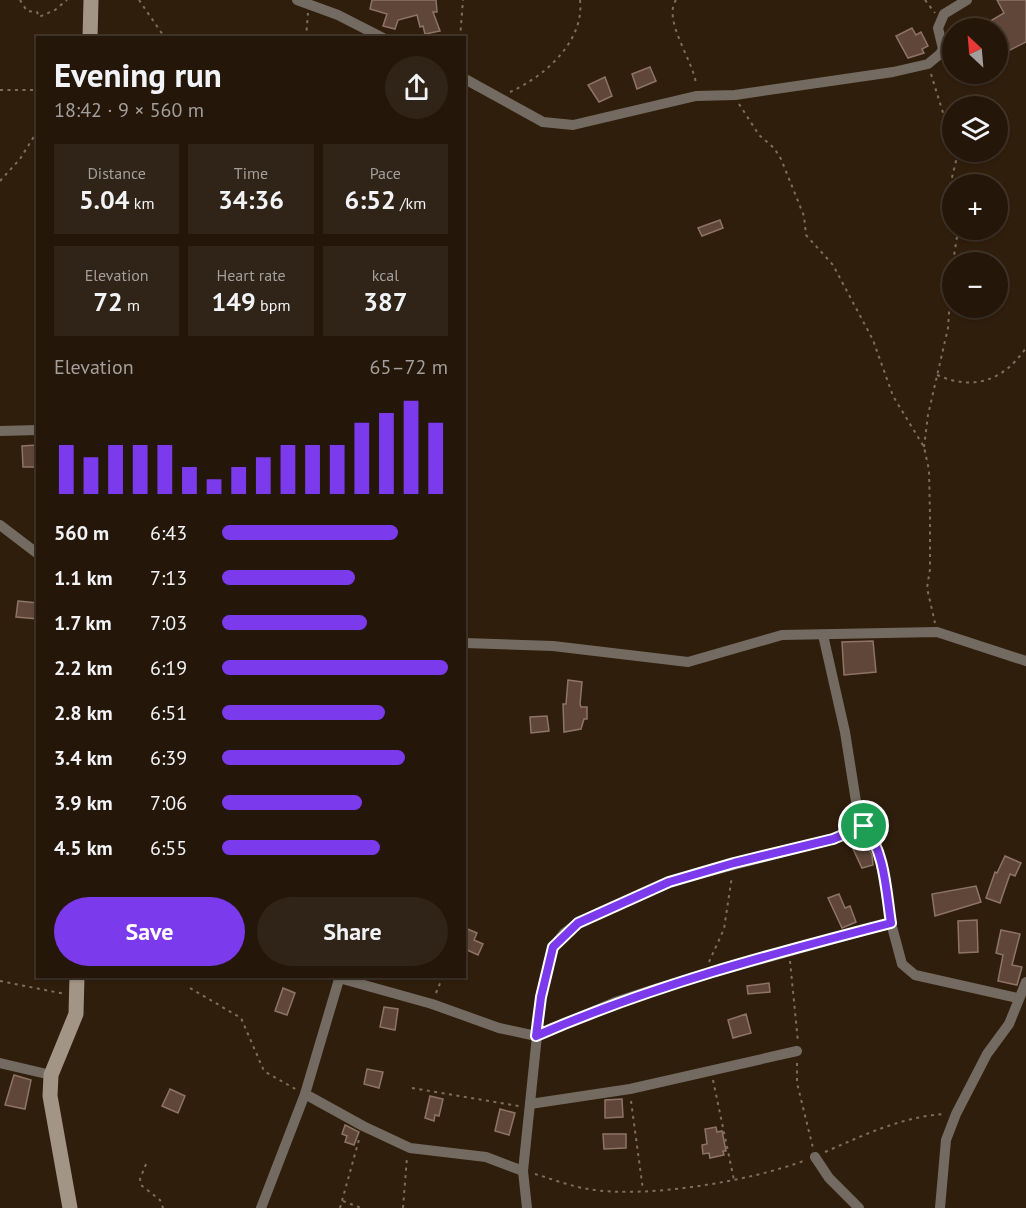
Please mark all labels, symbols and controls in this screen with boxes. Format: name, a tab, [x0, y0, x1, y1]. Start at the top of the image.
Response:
north arrow	[942, 18, 1008, 84]
map controls	[942, 18, 1008, 318]
text: Evening run	[54, 53, 222, 96]
button: share	[385, 56, 448, 119]
button: layers	[942, 96, 1008, 162]
text: 18:42 · 9 × 560 m	[54, 97, 204, 123]
text: Distance	[87, 163, 146, 183]
text: Time	[234, 163, 268, 183]
text: Pace	[370, 163, 401, 183]
button: +	[942, 174, 1008, 240]
text: 5.04	[79, 183, 130, 216]
text: 34:36	[218, 183, 284, 216]
text: 6:52	[344, 183, 396, 216]
text: km	[130, 193, 154, 213]
text: /km	[396, 193, 426, 213]
button: −	[942, 252, 1008, 318]
text: Elevation	[85, 265, 149, 285]
text: Heart rate	[216, 265, 286, 285]
text: kcal	[372, 265, 399, 285]
text: 72	[93, 285, 123, 318]
text: 149	[212, 285, 256, 318]
text: 387	[363, 285, 407, 318]
text: m	[123, 295, 140, 315]
text: bpm	[256, 295, 290, 315]
text: Elevation	[54, 354, 134, 380]
text: 65–72 m	[370, 354, 448, 380]
text: 560 m	[54, 520, 109, 546]
text: 6:43	[150, 520, 187, 546]
text: 1.1 km	[54, 565, 113, 591]
text: 7:13	[150, 565, 187, 591]
text: 1.7 km	[54, 610, 112, 636]
text: 7:03	[150, 610, 187, 636]
text: 2.2 km	[54, 655, 113, 681]
text: 6:19	[150, 655, 187, 681]
text: 2.8 km	[54, 700, 113, 726]
text: 6:51	[150, 700, 187, 726]
text: 3.4 km	[54, 745, 113, 771]
text: 6:39	[150, 745, 187, 771]
text: 3.9 km	[54, 790, 113, 816]
text: 7:06	[150, 790, 187, 816]
pin	[838, 800, 889, 851]
icon: arrive	[847, 809, 880, 842]
text: 4.5 km	[54, 835, 113, 861]
text: 6:55	[150, 835, 187, 861]
button: Save	[54, 897, 245, 966]
button: Share	[257, 897, 448, 966]

